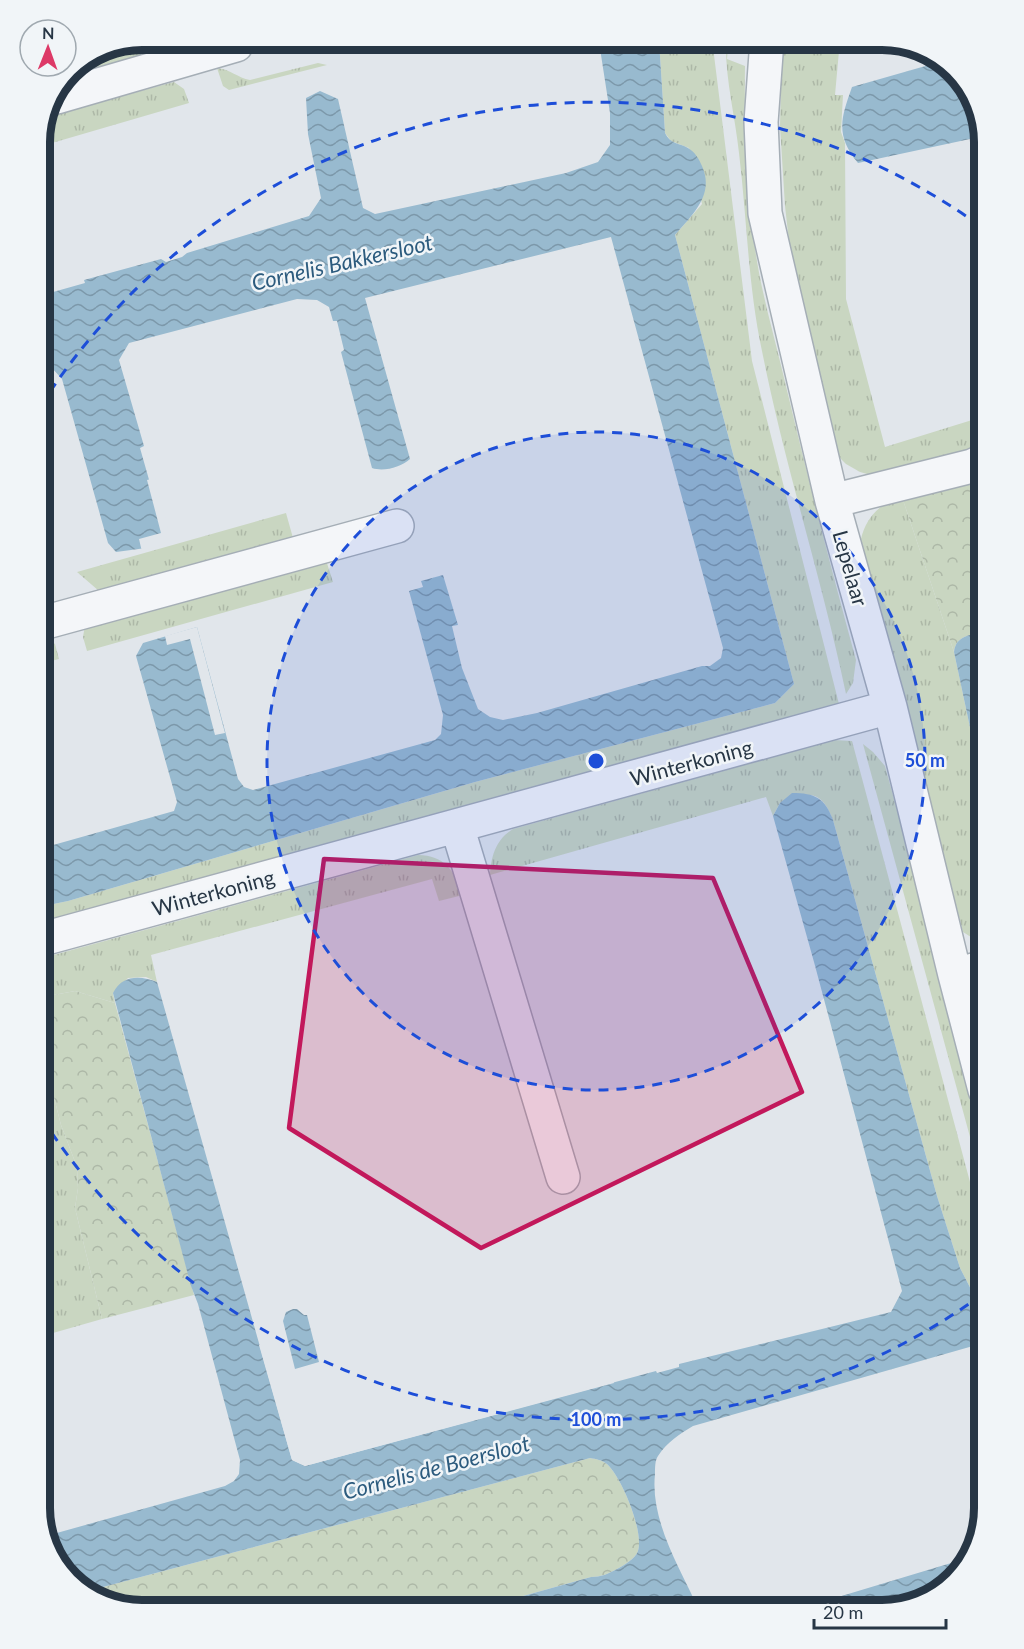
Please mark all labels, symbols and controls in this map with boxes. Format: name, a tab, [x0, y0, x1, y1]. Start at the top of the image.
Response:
north arrow	[18, 18, 78, 78]
text: N	[42, 23, 55, 42]
water label: Cornelis Bakkersloot	[249, 228, 435, 296]
street label: Lepelaar	[828, 527, 874, 609]
street label: Winterkoning	[627, 734, 755, 790]
text: 50 m	[905, 749, 945, 771]
centre of rings	[586, 751, 606, 771]
street label: Winterkoning	[149, 864, 277, 920]
text: 100 m	[571, 1408, 621, 1430]
water label: Cornelis de Boersloot	[340, 1429, 533, 1505]
scale bar	[814, 1592, 946, 1630]
text: 20 m	[823, 1601, 863, 1623]

